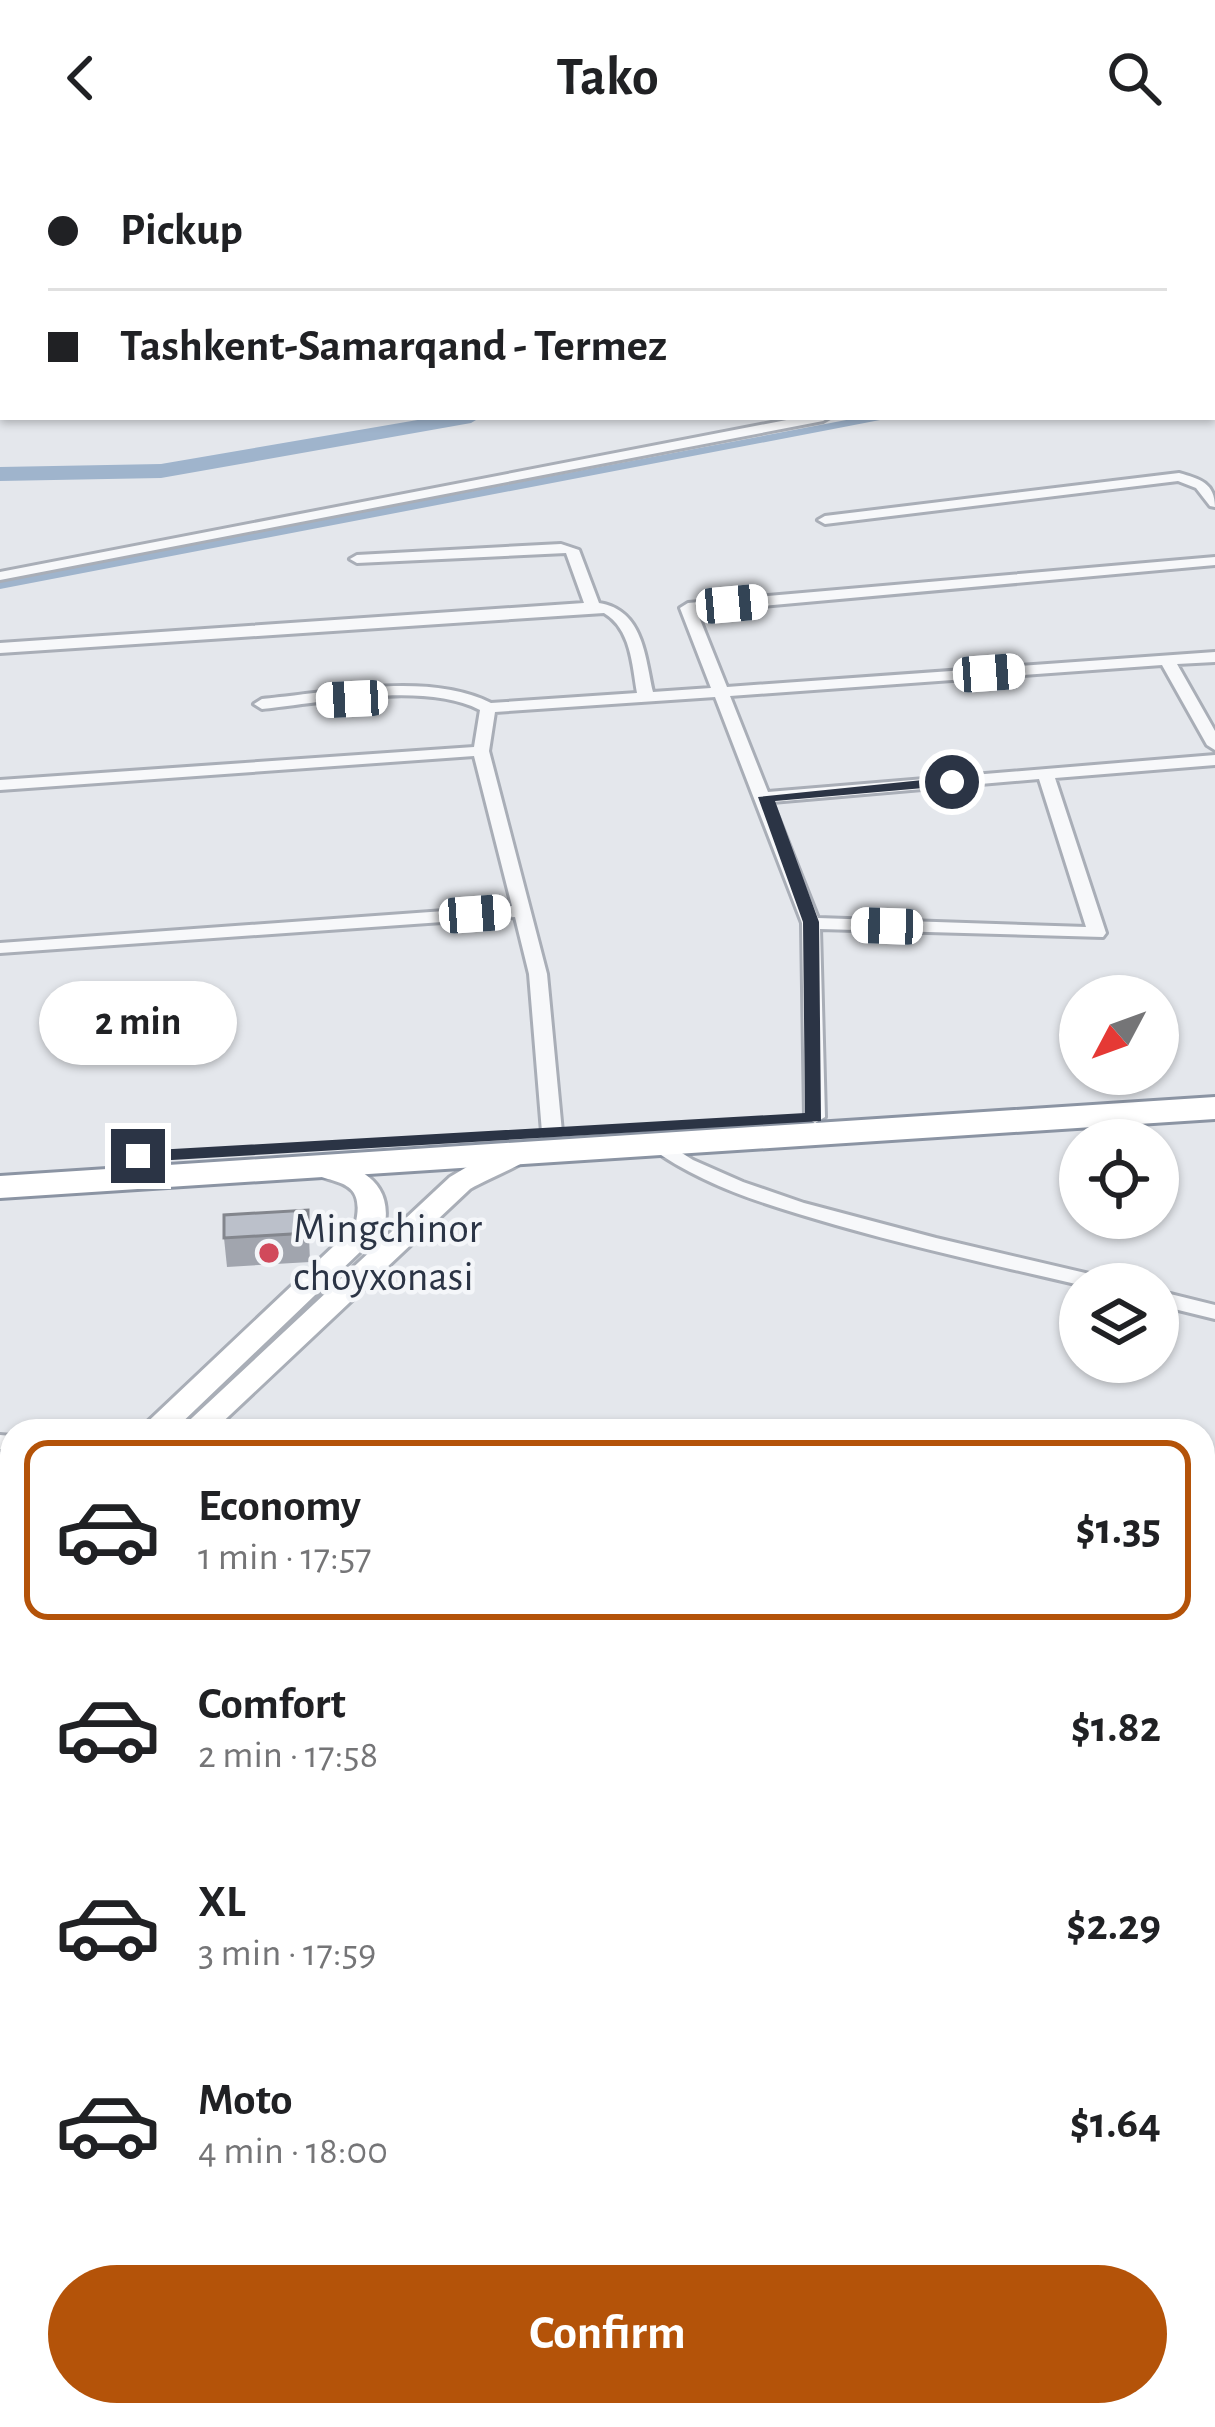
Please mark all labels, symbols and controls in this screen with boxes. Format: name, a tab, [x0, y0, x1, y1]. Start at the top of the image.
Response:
icon: back	[48, 45, 114, 111]
icon: search	[1101, 45, 1167, 111]
text: Tako	[556, 51, 659, 105]
text: Pickup	[120, 208, 243, 253]
text: Tashkent-Samarqand - Termez	[120, 324, 667, 369]
car	[695, 583, 769, 625]
car	[952, 653, 1026, 693]
car	[315, 679, 389, 719]
route start	[925, 755, 979, 809]
car	[438, 894, 512, 934]
car	[850, 907, 924, 945]
north arrow	[1059, 975, 1179, 1095]
map controls	[1059, 975, 1179, 1383]
callout: 2 min	[39, 982, 237, 1066]
text: 2 min	[95, 1003, 181, 1042]
button: locate	[1059, 1119, 1179, 1239]
route end	[111, 1129, 165, 1183]
place label: Mingchinor choyxonasi	[293, 1208, 482, 1298]
marker: Mingchinor choyxonasi	[256, 1240, 282, 1266]
button: layers	[1059, 1263, 1179, 1383]
icon: car	[54, 1476, 162, 1584]
text: Economy	[198, 1484, 361, 1529]
text: $1.35	[1075, 1507, 1161, 1552]
text: 1 min · 17:57	[198, 1538, 372, 1577]
icon: car	[54, 1674, 162, 1782]
text: Comfort	[198, 1682, 346, 1727]
text: $1.82	[1071, 1705, 1161, 1750]
text: 2 min · 17:58	[198, 1736, 378, 1775]
icon: car	[54, 1872, 162, 1980]
text: XL	[198, 1880, 246, 1925]
text: $2.29	[1066, 1903, 1161, 1948]
text: 3 min · 17:59	[198, 1934, 376, 1973]
icon: car	[54, 2070, 162, 2178]
text: Moto	[198, 2078, 293, 2123]
text: $1.64	[1070, 2101, 1161, 2146]
text: 4 min · 18:00	[198, 2132, 388, 2171]
button: Confirm	[48, 2265, 1167, 2403]

